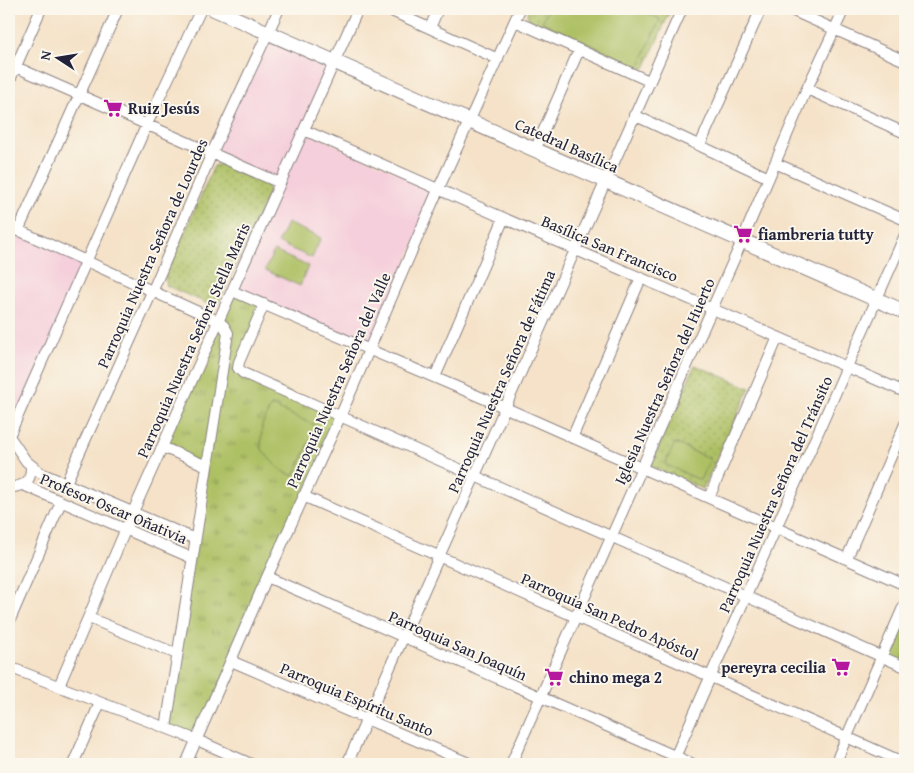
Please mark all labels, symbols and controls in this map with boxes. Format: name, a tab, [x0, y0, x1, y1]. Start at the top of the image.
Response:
north arrow	[32, 32, 82, 82]
text: N	[35, 48, 56, 62]
place label: Ruiz Jesús	[128, 96, 200, 120]
supermarket icon: Ruiz Jesús	[102, 97, 124, 119]
street label: Catedral Basílica	[511, 111, 623, 179]
street label: Parroquia Nuestra Señora de Lourdes	[90, 134, 214, 372]
street label: Basílica San Francisco	[538, 208, 682, 288]
street label: Parroquia Nuestra Señora Stella Maris	[130, 219, 256, 461]
place label: fiambreria tutty	[758, 222, 875, 246]
supermarket icon: fiambreria tutty	[732, 223, 754, 245]
street label: Parroquia Nuestra Señora de Fátima	[441, 265, 561, 496]
street label: Parroquia Nuestra Señora del Valle	[280, 268, 396, 492]
street label: Iglesia Nuestra Señora del Huerto	[607, 274, 721, 488]
street label: Parroquia Nuestra Señora del Tránsito	[712, 372, 838, 616]
street label: Profesor Oscar Oñativia	[37, 466, 192, 550]
street label: Parroquia San Pedro Apóstol	[518, 566, 703, 666]
street label: Parroquia San Joaquín	[385, 604, 531, 686]
place label: pereyra cecilia	[721, 655, 827, 679]
street label: Parroquia Espíritu Santo	[277, 656, 437, 742]
supermarket icon: pereyra cecilia	[830, 656, 852, 678]
place label: chino mega 2	[569, 665, 662, 689]
supermarket icon: chino mega 2	[543, 666, 565, 688]

